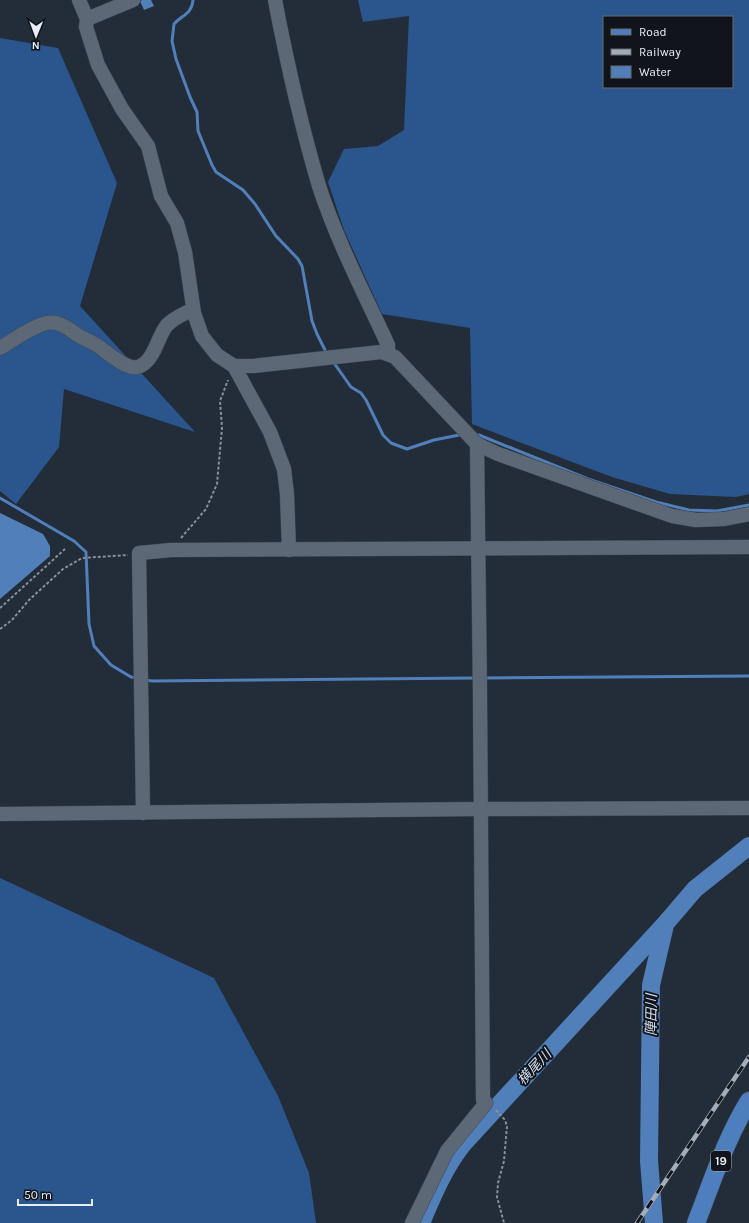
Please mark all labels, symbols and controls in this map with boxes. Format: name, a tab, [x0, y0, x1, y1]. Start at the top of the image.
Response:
north arrow	[16, 16, 56, 56]
legend	[603, 16, 733, 88]
text: Road	[639, 25, 667, 39]
text: N	[32, 39, 40, 52]
text: Railway	[639, 45, 681, 59]
text: Water	[639, 65, 672, 79]
water label: 陣田川	[643, 992, 660, 1036]
water label: 横尾川	[514, 1045, 556, 1088]
road number: 19	[711, 1151, 731, 1171]
scale bar	[18, 1181, 92, 1207]
text: 50 m	[24, 1188, 52, 1202]

